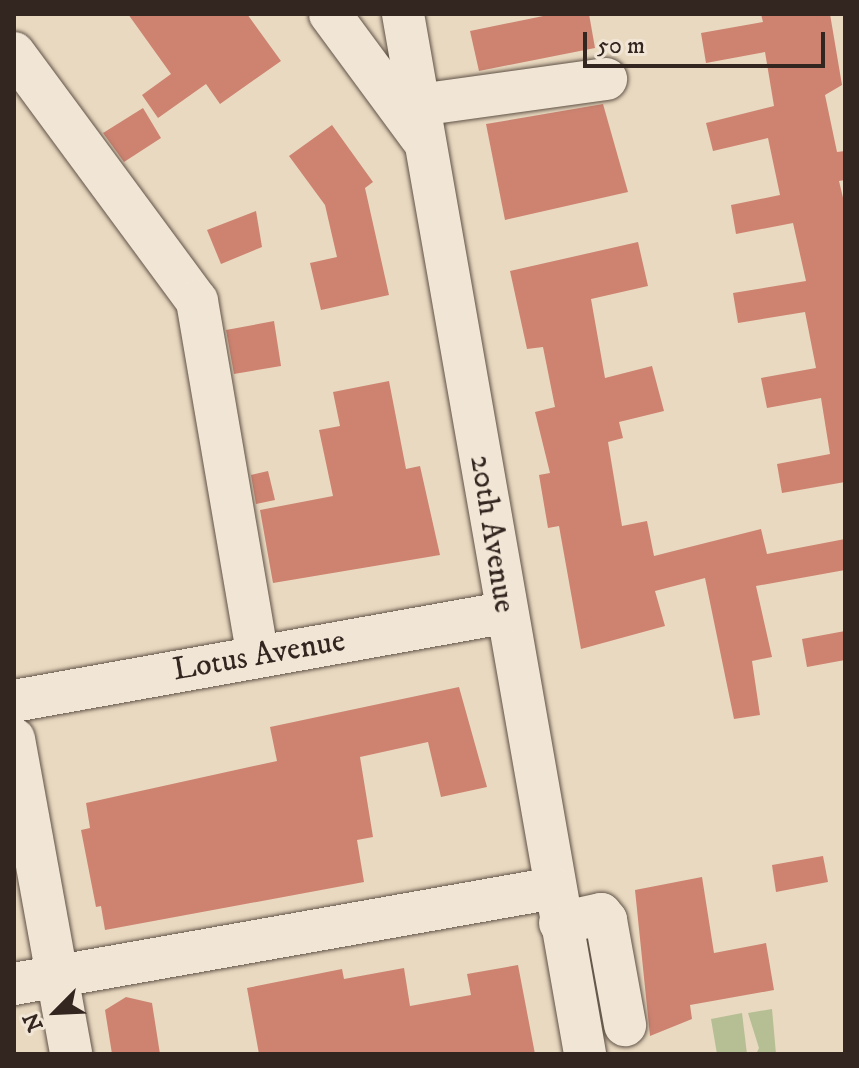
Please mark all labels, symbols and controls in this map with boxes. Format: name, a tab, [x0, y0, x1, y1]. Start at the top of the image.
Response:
scale bar	[587, 16, 829, 66]
text: 50 m	[597, 31, 645, 61]
street label: 20th Avenue	[461, 452, 523, 616]
street label: Lotus Avenue	[170, 622, 348, 690]
north arrow	[16, 972, 96, 1052]
text: N	[18, 1008, 50, 1036]

